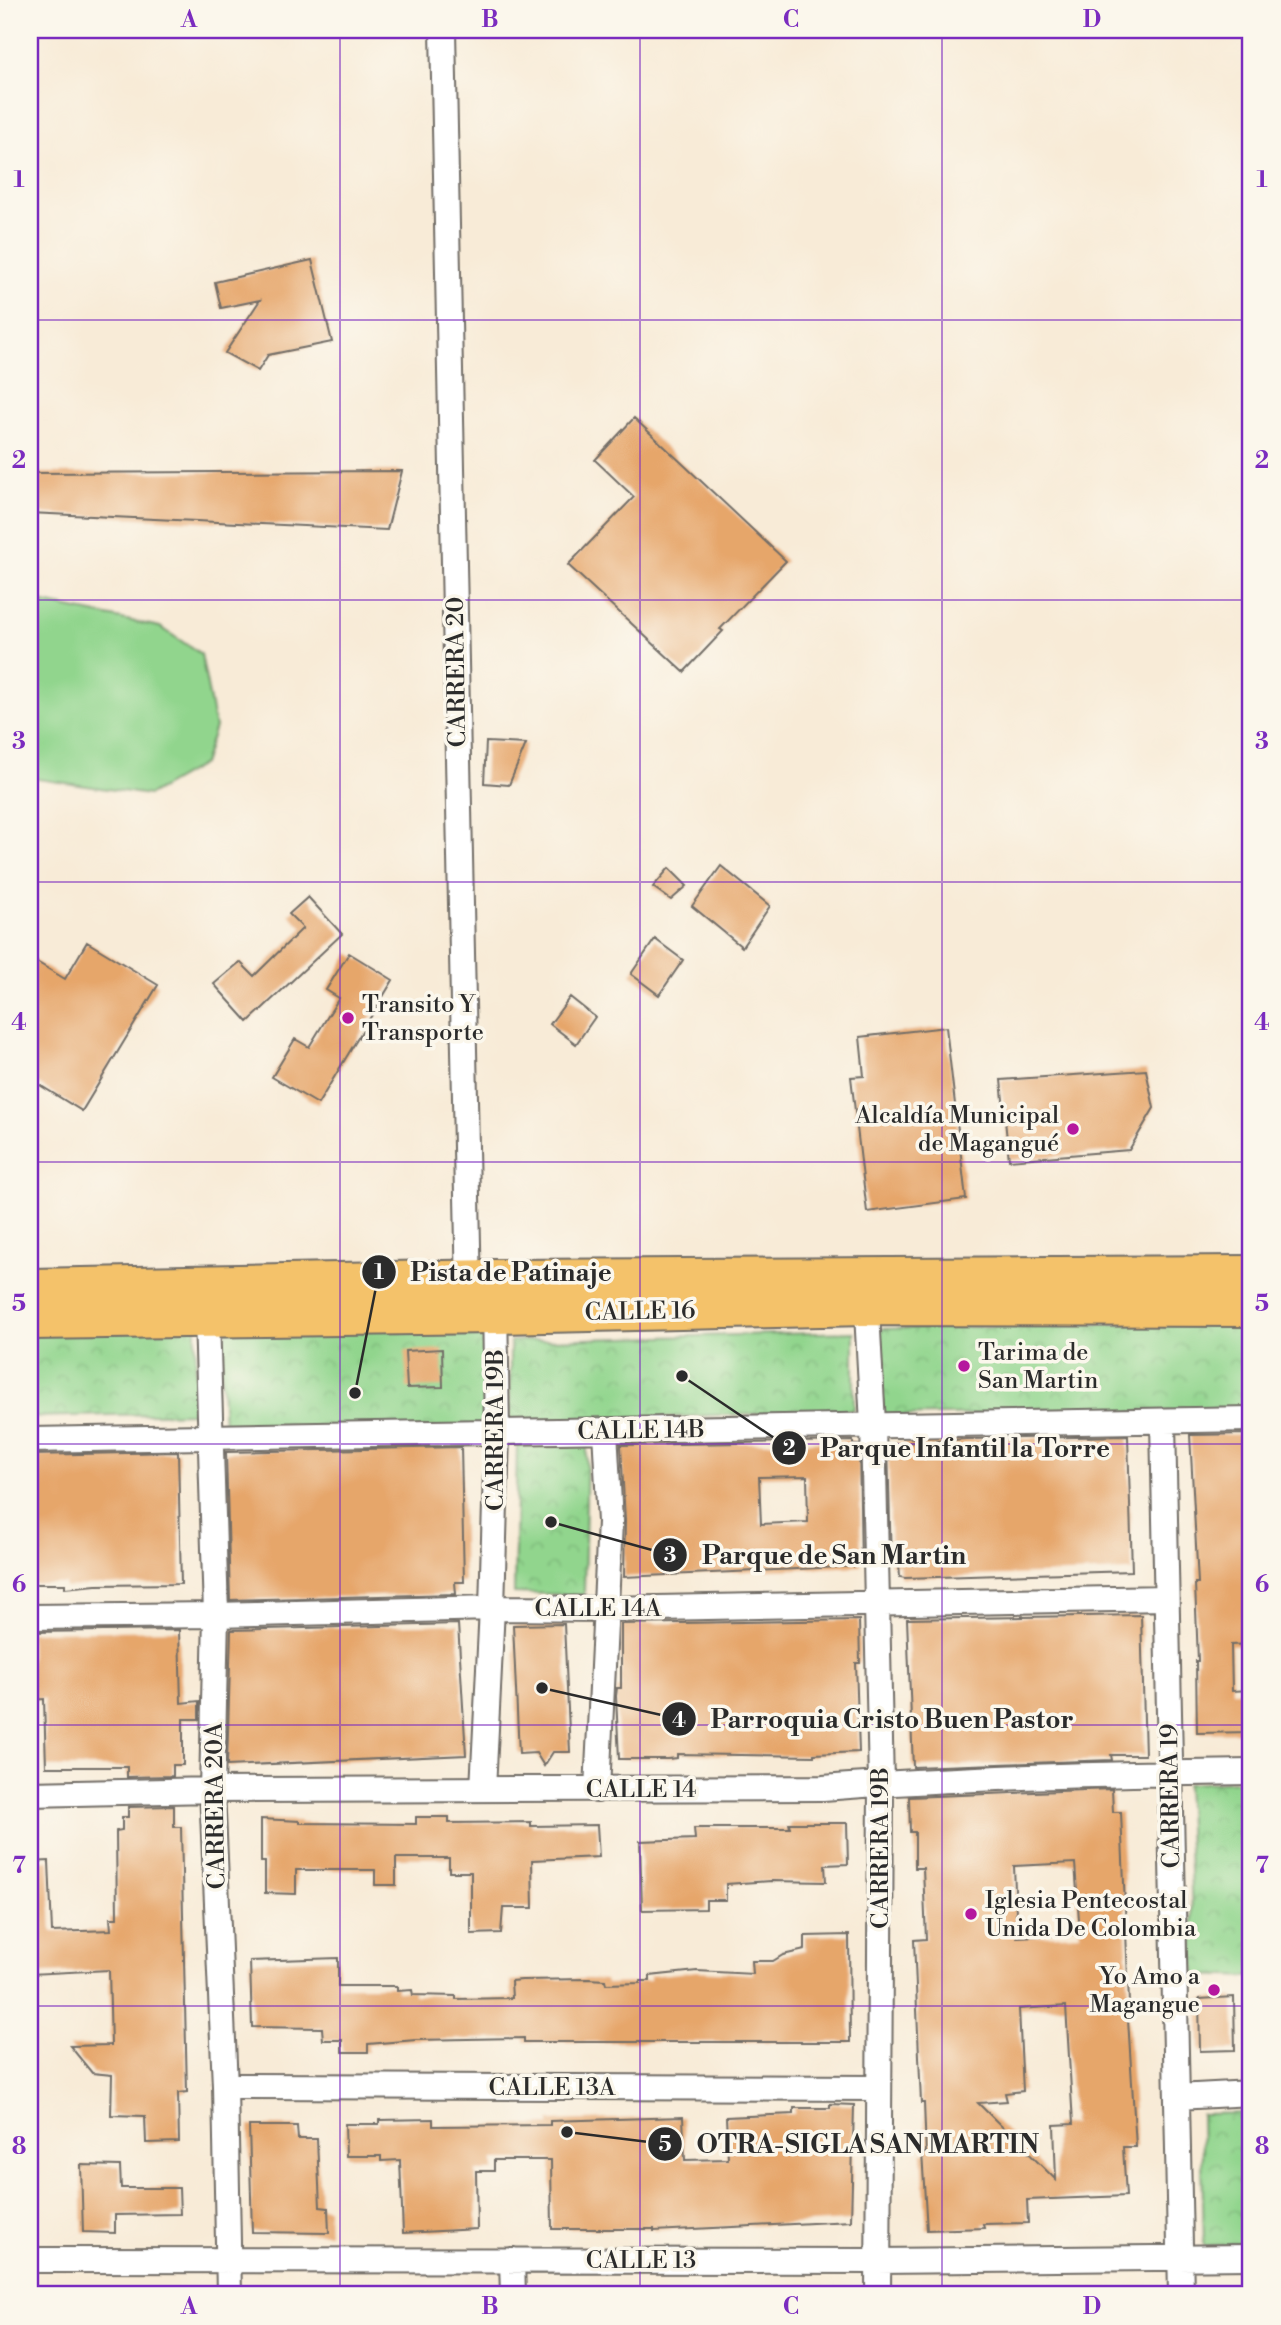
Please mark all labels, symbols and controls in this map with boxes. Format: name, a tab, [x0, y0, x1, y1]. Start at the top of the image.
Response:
text: A	[180, 6, 198, 34]
text: B	[481, 6, 499, 34]
text: C	[783, 6, 799, 34]
text: D	[1083, 6, 1101, 34]
text: 1	[13, 166, 25, 194]
text: 1	[1256, 166, 1268, 194]
text: 2	[12, 447, 26, 475]
text: 2	[1255, 447, 1269, 475]
street label: CARRERA 20	[441, 596, 473, 748]
text: 3	[12, 728, 26, 756]
text: 3	[1255, 728, 1269, 756]
place label: Transito Y Transporte	[362, 990, 484, 1048]
text: 4	[11, 1009, 27, 1037]
text: 4	[1254, 1009, 1270, 1037]
marker: Transito Y Transporte	[340, 1010, 356, 1026]
place label: Alcaldía Municipal de Magangué	[854, 1101, 1059, 1159]
marker: Alcaldía Municipal de Magangué	[1065, 1121, 1081, 1137]
callout: Pista de Patinaje	[361, 1248, 626, 1295]
text: Pista de Patinaje	[410, 1257, 612, 1289]
text: 1	[374, 1260, 384, 1286]
text: 5	[12, 1290, 26, 1318]
text: 5	[1255, 1290, 1269, 1318]
street label: CALLE 16	[584, 1296, 696, 1328]
place label: Tarima de San Martin	[978, 1338, 1098, 1396]
street label: CARRERA 19B	[481, 1349, 511, 1511]
marker: Tarima de San Martin	[956, 1358, 972, 1374]
street label: CALLE 14B	[577, 1415, 705, 1447]
callout: Parque Infantil la Torre	[771, 1425, 1124, 1472]
text: Parque Infantil la Torre	[820, 1433, 1110, 1465]
text: 2	[782, 1436, 796, 1462]
callout: Parque de San Martin	[653, 1532, 980, 1579]
text: Parque de San Martin	[702, 1540, 966, 1572]
text: 3	[664, 1543, 676, 1569]
text: 6	[12, 1571, 26, 1599]
text: 6	[1255, 1571, 1269, 1599]
street label: CALLE 14A	[534, 1594, 662, 1624]
callout: Parroquia Cristo Buen Pastor	[662, 1696, 1088, 1743]
text: Parroquia Cristo Buen Pastor	[710, 1704, 1074, 1736]
text: 4	[672, 1708, 686, 1734]
street label: CARRERA 20A	[200, 1722, 232, 1890]
street label: CARRERA 19	[1155, 1723, 1187, 1869]
street label: CARRERA 19B	[866, 1767, 896, 1929]
street label: CALLE 14	[586, 1775, 696, 1805]
text: 7	[12, 1852, 26, 1880]
text: 7	[1255, 1852, 1269, 1880]
place label: Iglesia Pentecostal Unida De Colombia	[985, 1886, 1197, 1944]
marker: Iglesia Pentecostal Unida De Colombia	[963, 1906, 979, 1922]
place label: Yo Amo a Magangue	[1090, 1962, 1201, 2020]
marker: Yo Amo a Magangue	[1206, 1982, 1222, 1998]
street label: CALLE 13A	[489, 2073, 616, 2103]
callout: OTRA-SIGLA SAN MARTIN	[648, 2120, 1053, 2167]
text: OTRA-SIGLA SAN MARTIN	[697, 2129, 1040, 2161]
text: 5	[658, 2132, 672, 2158]
text: 8	[12, 2133, 26, 2161]
text: 8	[1255, 2133, 1269, 2161]
street label: CALLE 13	[586, 2246, 696, 2276]
text: A	[180, 2293, 198, 2321]
text: B	[481, 2293, 499, 2321]
text: C	[783, 2293, 799, 2321]
text: D	[1083, 2293, 1101, 2321]

